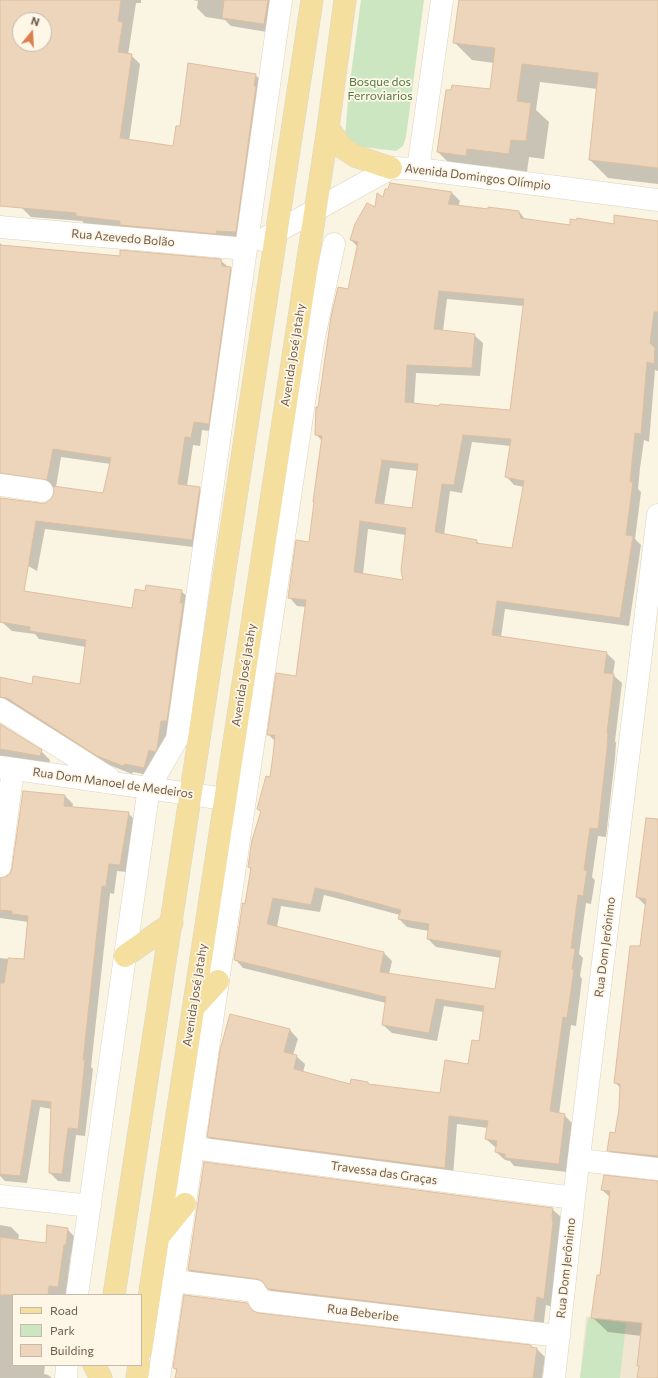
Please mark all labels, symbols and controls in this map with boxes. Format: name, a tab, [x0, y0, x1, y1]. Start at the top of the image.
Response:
north arrow	[12, 12, 52, 52]
text: N	[30, 14, 41, 29]
park label: Bosque dos Ferroviarios	[347, 75, 413, 103]
street label: Avenida Domingos Olímpio	[404, 161, 552, 193]
street label: Rua Azevedo Bolão	[71, 226, 175, 250]
street label: Avenida José Jatahy	[278, 302, 308, 408]
street label: Avenida José Jatahy	[229, 622, 259, 728]
street label: Rua Dom Manoel de Medeiros	[32, 765, 194, 801]
street label: Rua Dom Jerônimo	[592, 896, 618, 998]
street label: Avenida José Jatahy	[180, 942, 210, 1048]
street label: Travessa das Graças	[330, 1158, 438, 1188]
street label: Rua Dom Jerônimo	[554, 1217, 578, 1319]
legend	[12, 1294, 142, 1366]
street label: Rua Beberibe	[326, 1301, 400, 1325]
text: Road	[50, 1303, 78, 1317]
text: Park	[50, 1323, 75, 1337]
text: Building	[50, 1343, 94, 1357]

